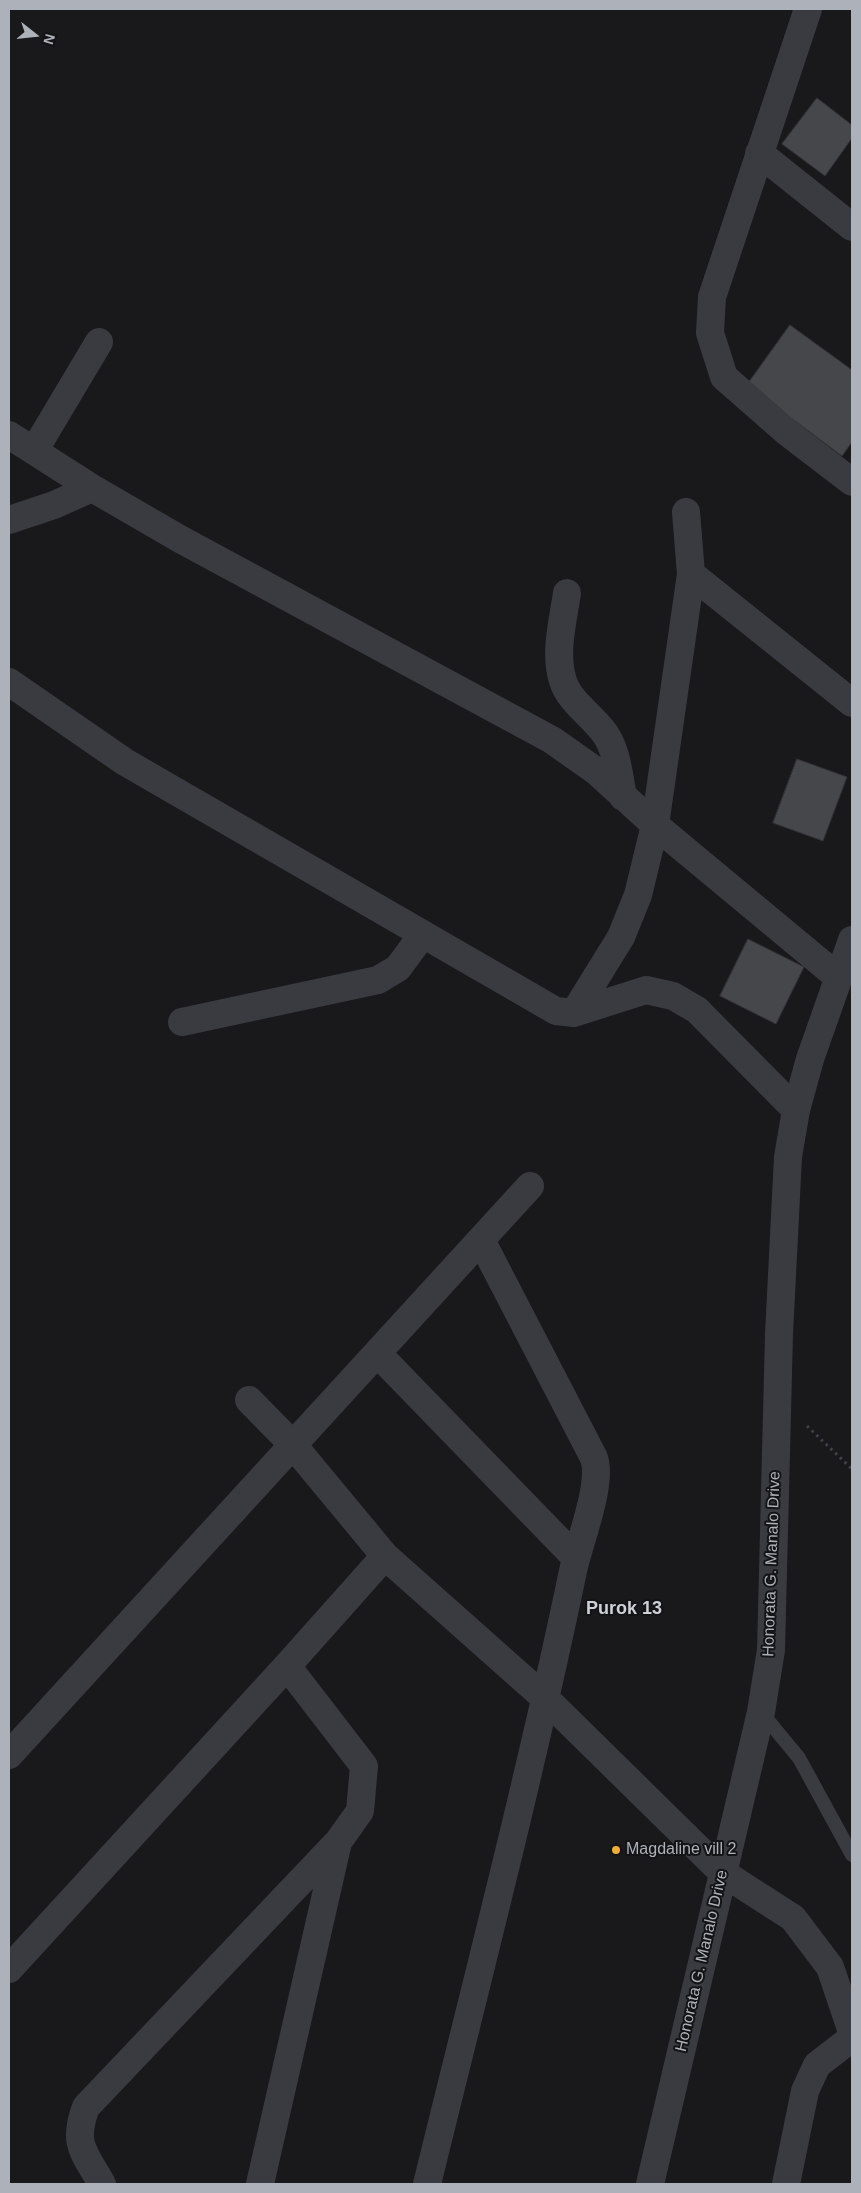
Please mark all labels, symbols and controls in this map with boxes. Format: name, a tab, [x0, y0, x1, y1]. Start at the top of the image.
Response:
north arrow	[10, 10, 60, 60]
text: N	[40, 32, 59, 46]
street label: Honorata G. Manalo Drive	[759, 1471, 785, 1657]
district label: Purok 13	[586, 1598, 662, 1620]
place label: Magdaline vill 2	[626, 1840, 736, 1860]
marker: Magdaline vill 2	[610, 1844, 622, 1856]
street label: Honorata G. Manalo Drive	[672, 1868, 732, 2054]

